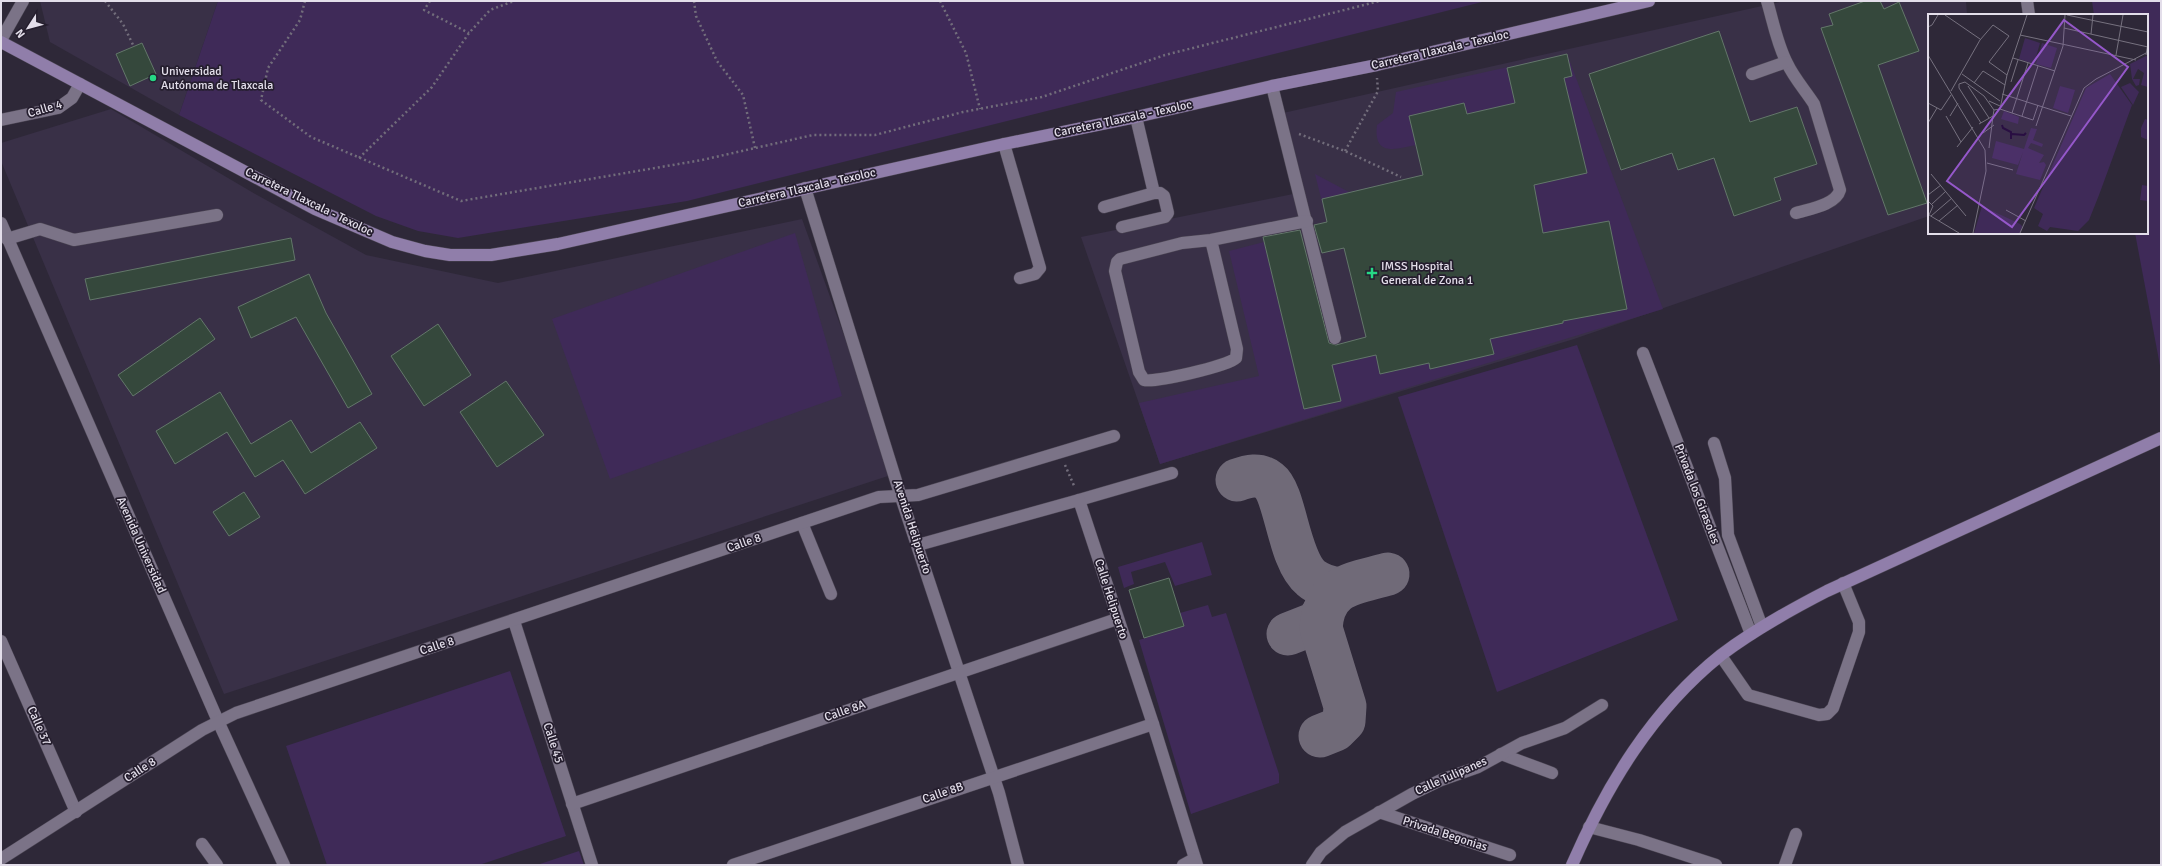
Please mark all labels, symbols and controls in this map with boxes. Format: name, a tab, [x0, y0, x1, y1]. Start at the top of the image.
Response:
north arrow	[8, 8, 48, 48]
inset map	[1928, 14, 2148, 234]
text: N	[13, 27, 28, 41]
street label: Carretera Tlaxcala - Texoloc	[1370, 27, 1510, 73]
place label: Universidad Autónoma de Tlaxcala	[161, 64, 273, 93]
marker: Universidad Autónoma de Tlaxcala	[148, 73, 158, 83]
street label: Calle 4	[26, 97, 64, 121]
street label: Carretera Tlaxcala - Texoloc	[1053, 97, 1194, 141]
street label: Carretera Tlaxcala - Texoloc	[243, 164, 376, 240]
street label: Carretera Tlaxcala - Texoloc	[737, 165, 877, 211]
place label: IMSS Hospital General de Zona 1	[1381, 259, 1473, 288]
marker: IMSS Hospital General de Zona 1	[1366, 267, 1378, 279]
street label: Privada los Girasoles	[1671, 442, 1723, 546]
street label: Avenida Helipuerto	[890, 478, 934, 576]
street label: Avenida Universidad	[113, 494, 169, 596]
street label: Calle 8	[725, 530, 763, 556]
street label: Calle Helipuerto	[1091, 557, 1131, 641]
street label: Calle 8	[418, 633, 456, 659]
street label: Calle 8A	[822, 697, 868, 725]
street label: Calle 37	[24, 704, 54, 748]
street label: Calle 45	[539, 721, 567, 765]
street label: Calle Tulipanes	[1413, 753, 1489, 799]
street label: Calle 8	[121, 754, 159, 786]
street label: Calle 8B	[920, 779, 966, 807]
street label: Privada Begonias	[1401, 813, 1489, 855]

